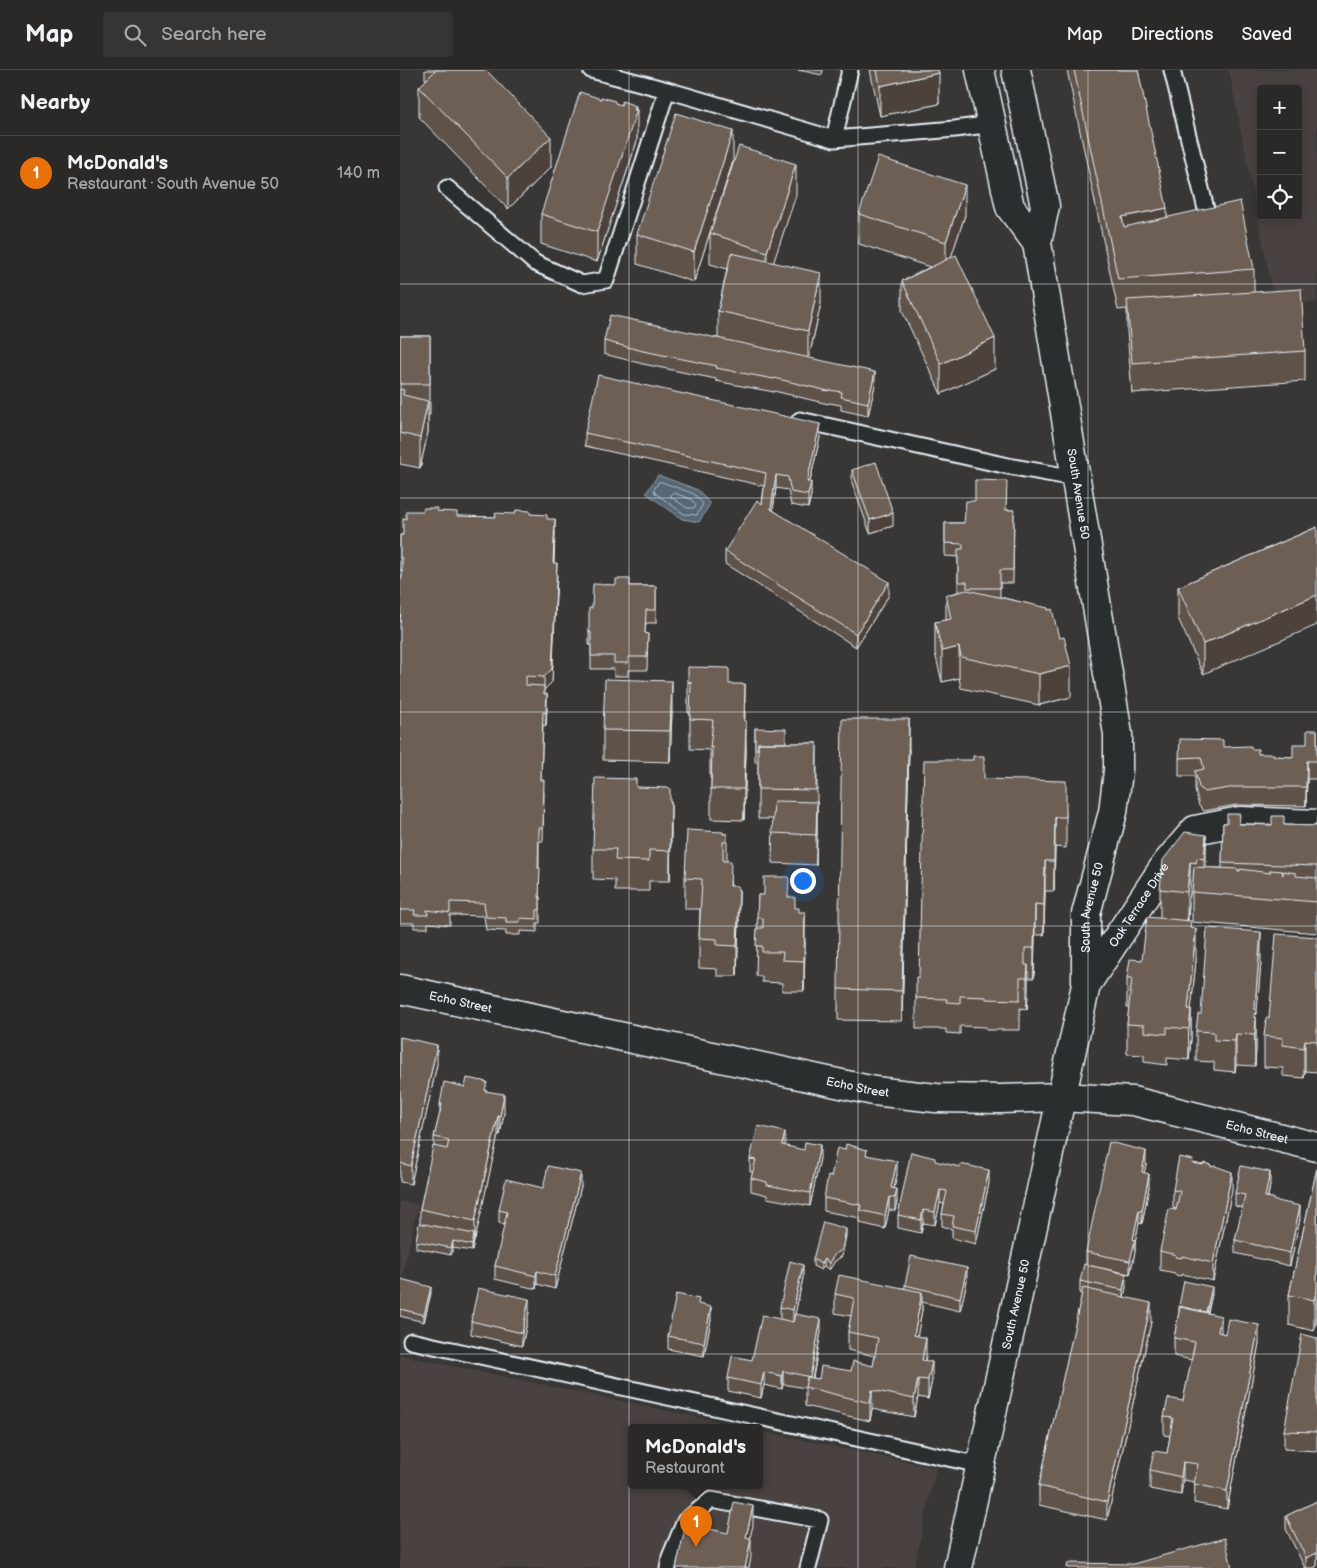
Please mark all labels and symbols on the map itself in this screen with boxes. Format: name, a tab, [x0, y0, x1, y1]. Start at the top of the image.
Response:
street label: South Avenue 50	[1063, 448, 1093, 540]
street label: Oak Terrace Drive	[1106, 860, 1172, 950]
street label: South Avenue 50	[1079, 861, 1107, 953]
your location	[790, 868, 816, 894]
street label: Echo Street	[428, 988, 494, 1016]
street label: Echo Street	[825, 1073, 890, 1100]
street label: Echo Street	[1224, 1117, 1290, 1147]
street label: South Avenue 50	[999, 1258, 1033, 1351]
pin: 1	[680, 1506, 712, 1547]

